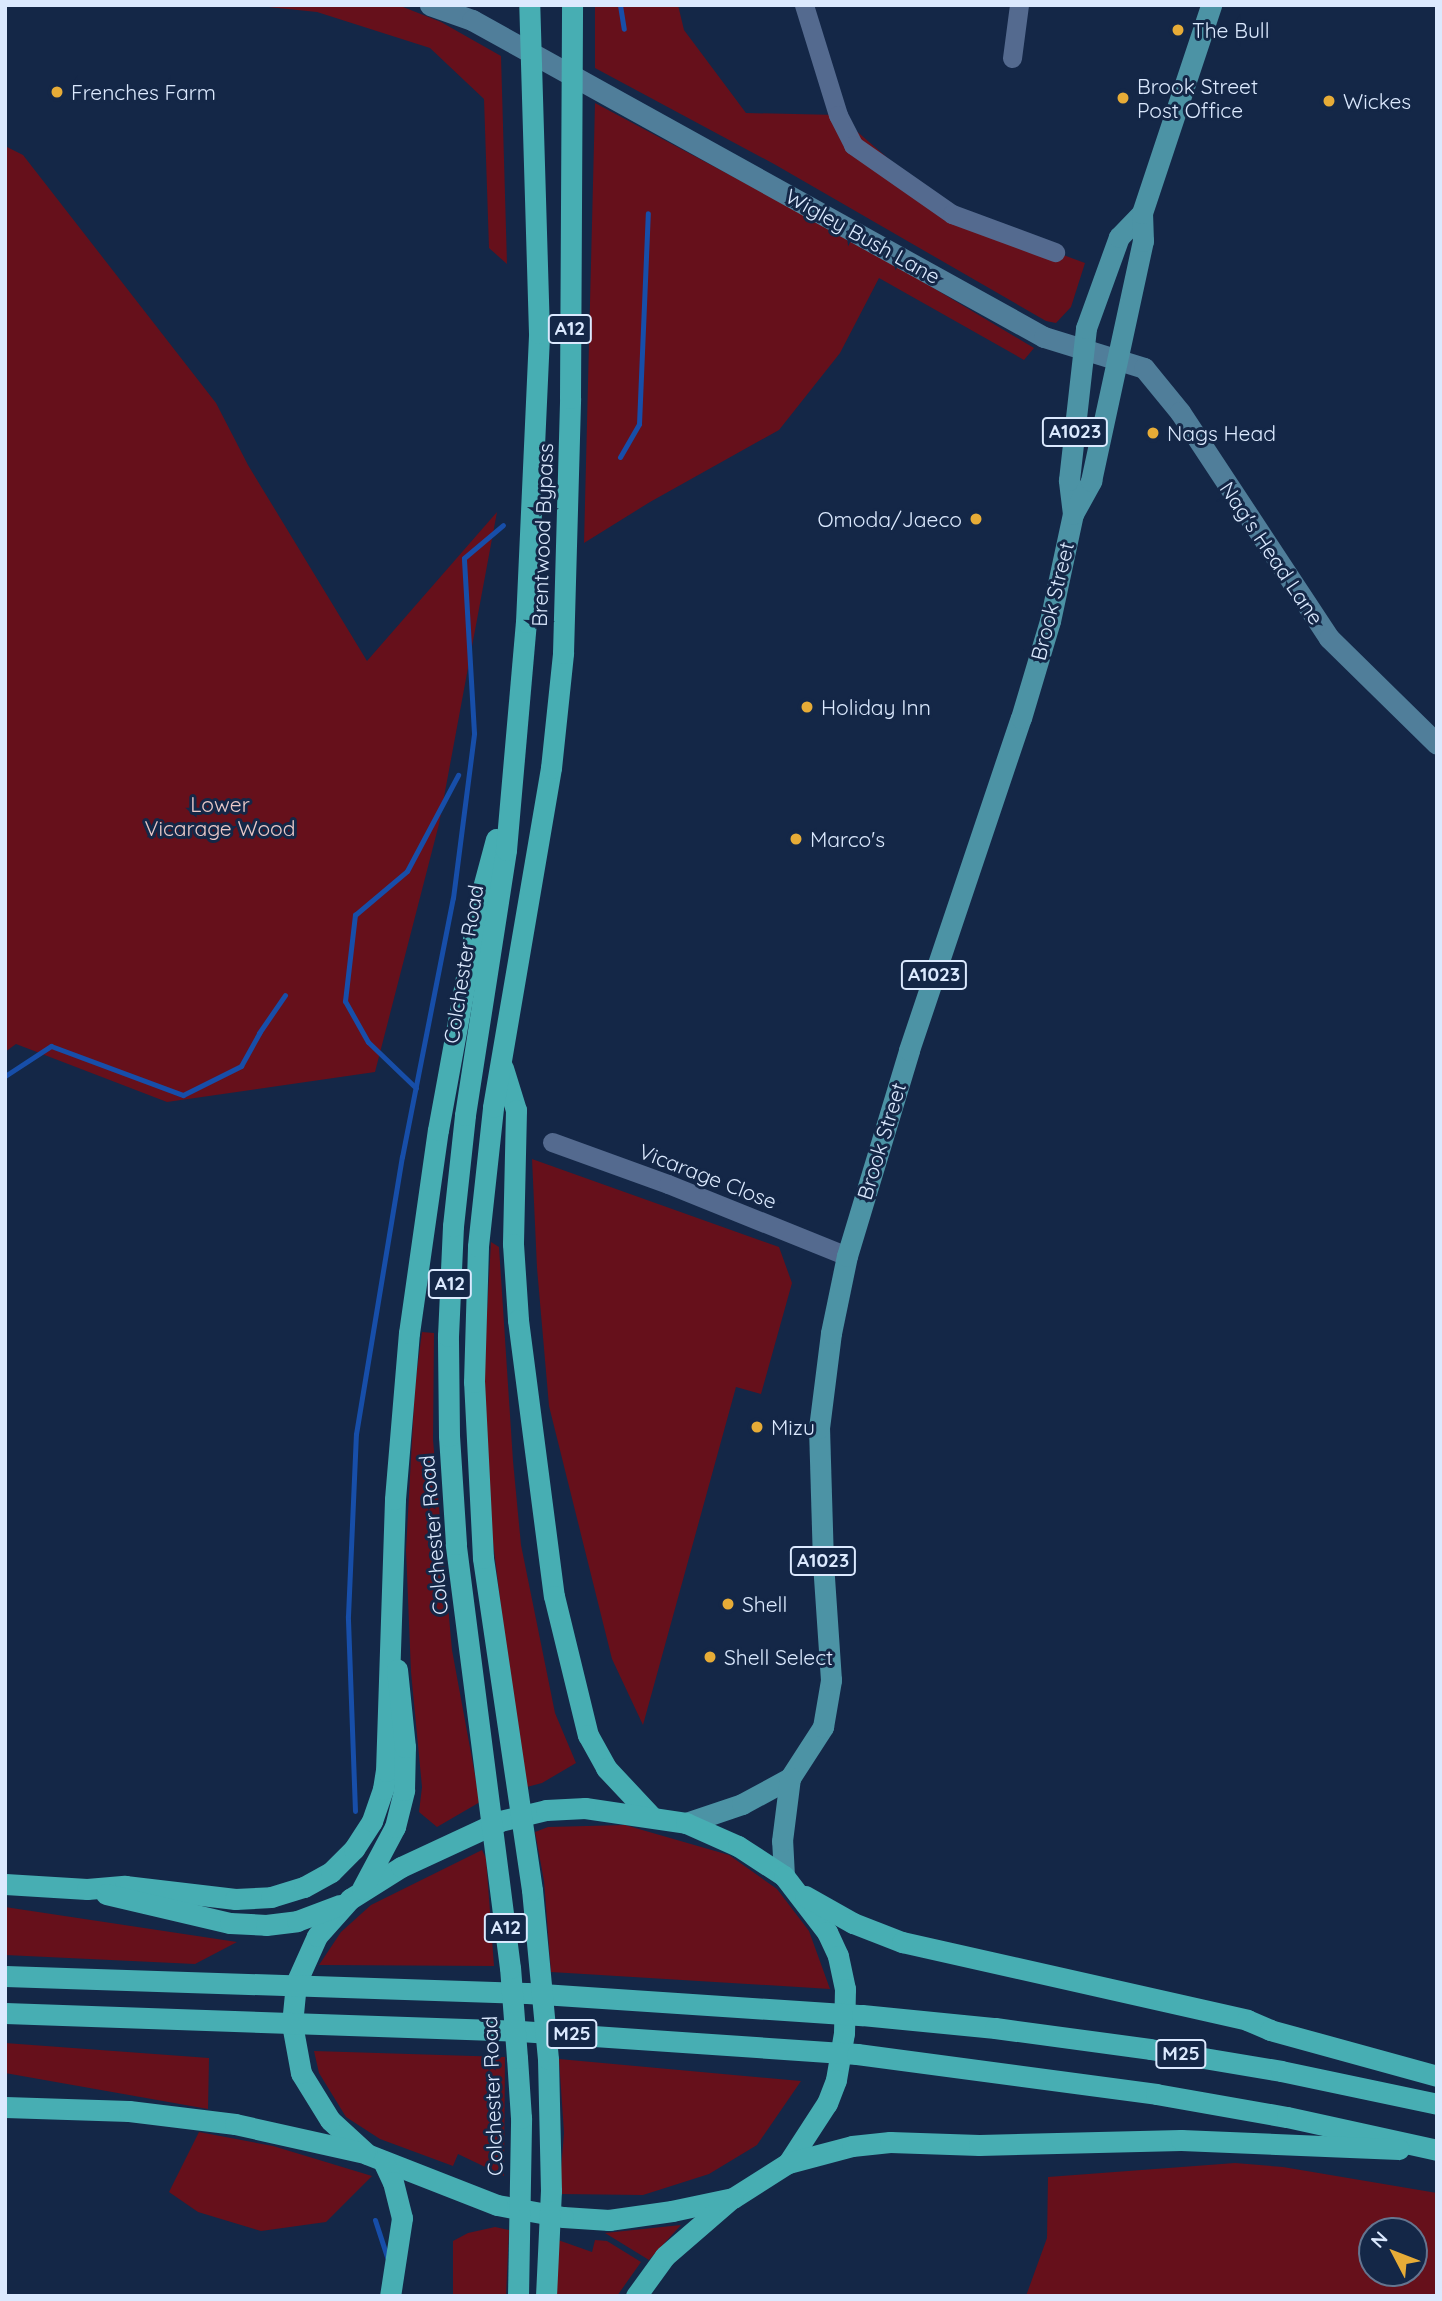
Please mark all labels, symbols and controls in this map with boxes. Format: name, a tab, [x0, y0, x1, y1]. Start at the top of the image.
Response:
place label: The Bull	[1192, 17, 1269, 43]
marker: The Bull	[1170, 22, 1186, 38]
place label: Brook Street Post Office	[1137, 73, 1258, 123]
place label: Frenches Farm	[71, 79, 216, 105]
marker: Frenches Farm	[49, 84, 65, 100]
place label: Wickes	[1343, 88, 1411, 114]
marker: Brook Street Post Office	[1115, 90, 1131, 106]
marker: Wickes	[1321, 93, 1337, 109]
street label: Wigley Bush Lane	[781, 183, 945, 289]
road number: A12	[547, 314, 593, 344]
road number: A1023	[1042, 416, 1108, 448]
place label: Nags Head	[1167, 420, 1276, 446]
marker: Nags Head	[1145, 425, 1161, 441]
street label: Brentwood Bypass	[526, 443, 558, 627]
street label: Nag's Head Lane	[1215, 477, 1329, 629]
place label: Omoda/Jaeco	[817, 506, 962, 532]
marker: Omoda/Jaeco	[968, 511, 984, 527]
street label: Brook Street	[1025, 539, 1079, 663]
place label: Holiday Inn	[821, 694, 931, 720]
marker: Holiday Inn	[799, 699, 815, 715]
park label: Lower Vicarage Wood	[145, 791, 295, 841]
place label: Marco's	[810, 826, 885, 852]
marker: Marco's	[788, 831, 804, 847]
street label: Colchester Road	[438, 883, 488, 1045]
road number: A1023	[901, 959, 967, 990]
street label: Brook Street	[851, 1079, 911, 1203]
street label: Vicarage Close	[636, 1138, 780, 1214]
road number: A12	[427, 1268, 473, 1300]
place label: Mizu	[771, 1414, 815, 1440]
marker: Mizu	[749, 1419, 765, 1435]
street label: Colchester Road	[413, 1454, 453, 1616]
road number: A1023	[790, 1546, 856, 1576]
place label: Shell	[742, 1591, 787, 1617]
marker: Shell	[720, 1596, 736, 1612]
place label: Shell Select	[724, 1644, 833, 1670]
marker: Shell Select	[702, 1649, 718, 1665]
road number: A12	[483, 1912, 529, 1944]
street label: Colchester Road	[477, 2015, 507, 2177]
road number: M25	[546, 2018, 598, 2050]
road number: M25	[1155, 2038, 1207, 2070]
north arrow	[1358, 2217, 1428, 2287]
text: N	[1365, 2226, 1392, 2253]

